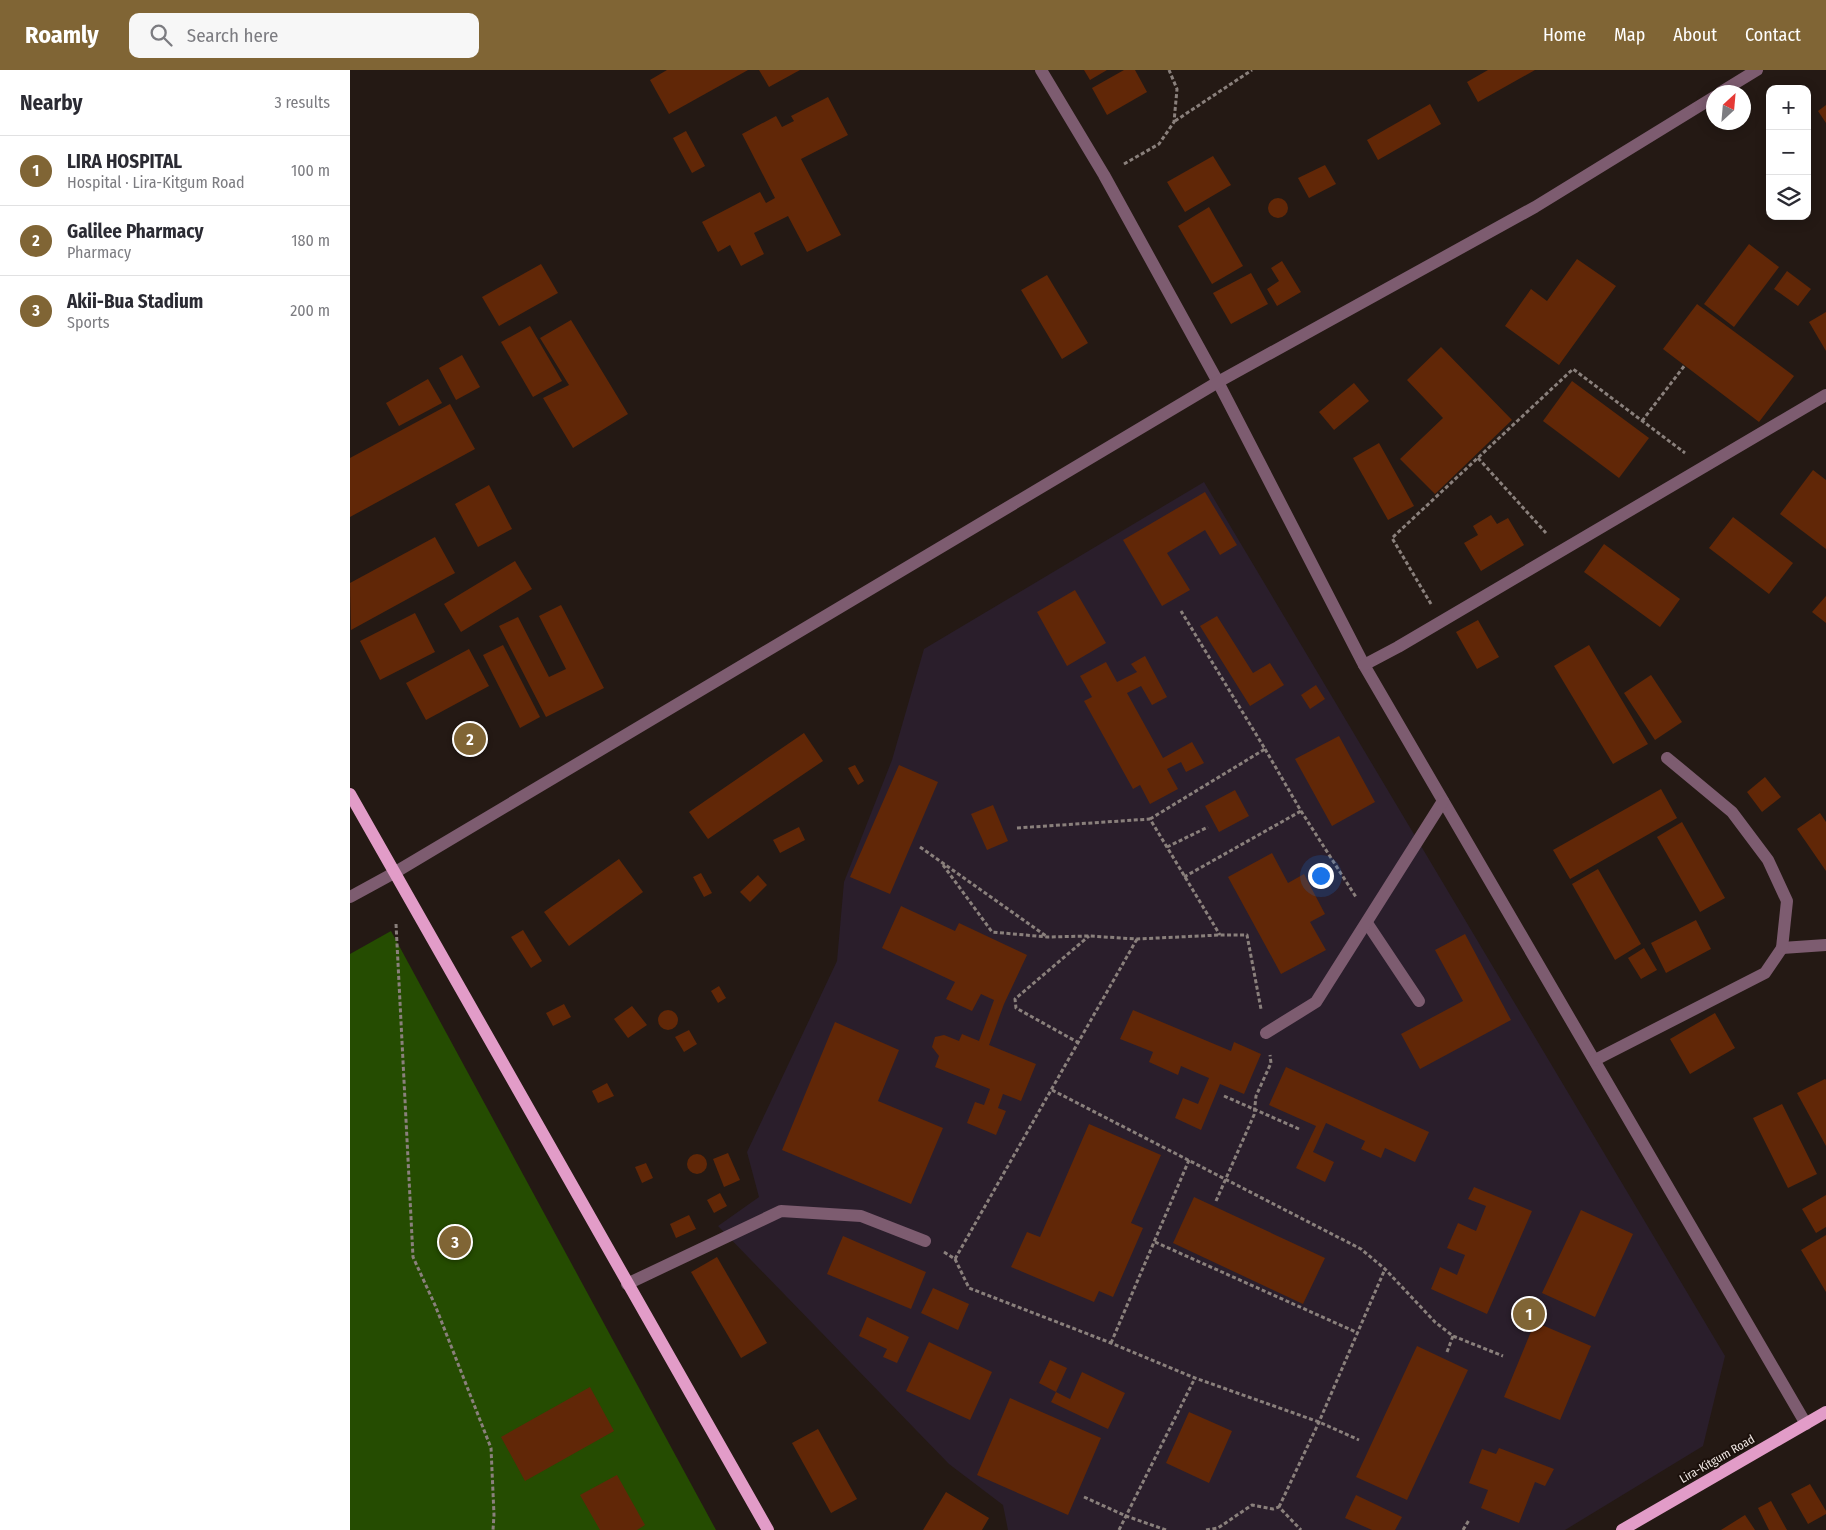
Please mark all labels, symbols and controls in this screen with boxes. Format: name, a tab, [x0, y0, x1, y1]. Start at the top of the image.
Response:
search box	[129, 13, 479, 58]
text: Roamly	[25, 21, 99, 49]
icon: search	[147, 21, 175, 49]
text: Search here	[187, 24, 278, 47]
text: Home	[1543, 24, 1586, 46]
text: Map	[1614, 24, 1645, 46]
text: About	[1673, 24, 1717, 46]
text: Contact	[1745, 24, 1801, 46]
north arrow	[1706, 85, 1751, 130]
map controls	[1766, 85, 1811, 220]
button: +	[1766, 85, 1811, 130]
text: Nearby	[20, 90, 82, 116]
text: 3 results	[274, 93, 330, 112]
button: −	[1766, 130, 1811, 175]
text: LIRA HOSPITAL	[67, 150, 182, 173]
text: 1	[33, 161, 39, 180]
text: 100 m	[291, 161, 330, 180]
text: Hospital · Lira-Kitgum Road	[67, 173, 245, 192]
button: layers	[1766, 175, 1811, 220]
text: Galilee Pharmacy	[67, 220, 203, 243]
text: 2	[32, 231, 40, 250]
text: 180 m	[291, 231, 330, 250]
text: Pharmacy	[67, 243, 131, 262]
text: Akii-Bua Stadium	[67, 290, 203, 313]
text: 3	[32, 301, 40, 320]
text: 200 m	[290, 301, 330, 320]
text: Sports	[67, 313, 110, 332]
pin: 2	[454, 720, 486, 758]
your location	[1308, 863, 1334, 889]
pin: 3	[439, 1223, 471, 1261]
pin: 1	[1513, 1295, 1545, 1333]
street label: Lira-Kitgum Road	[1677, 1432, 1757, 1486]

